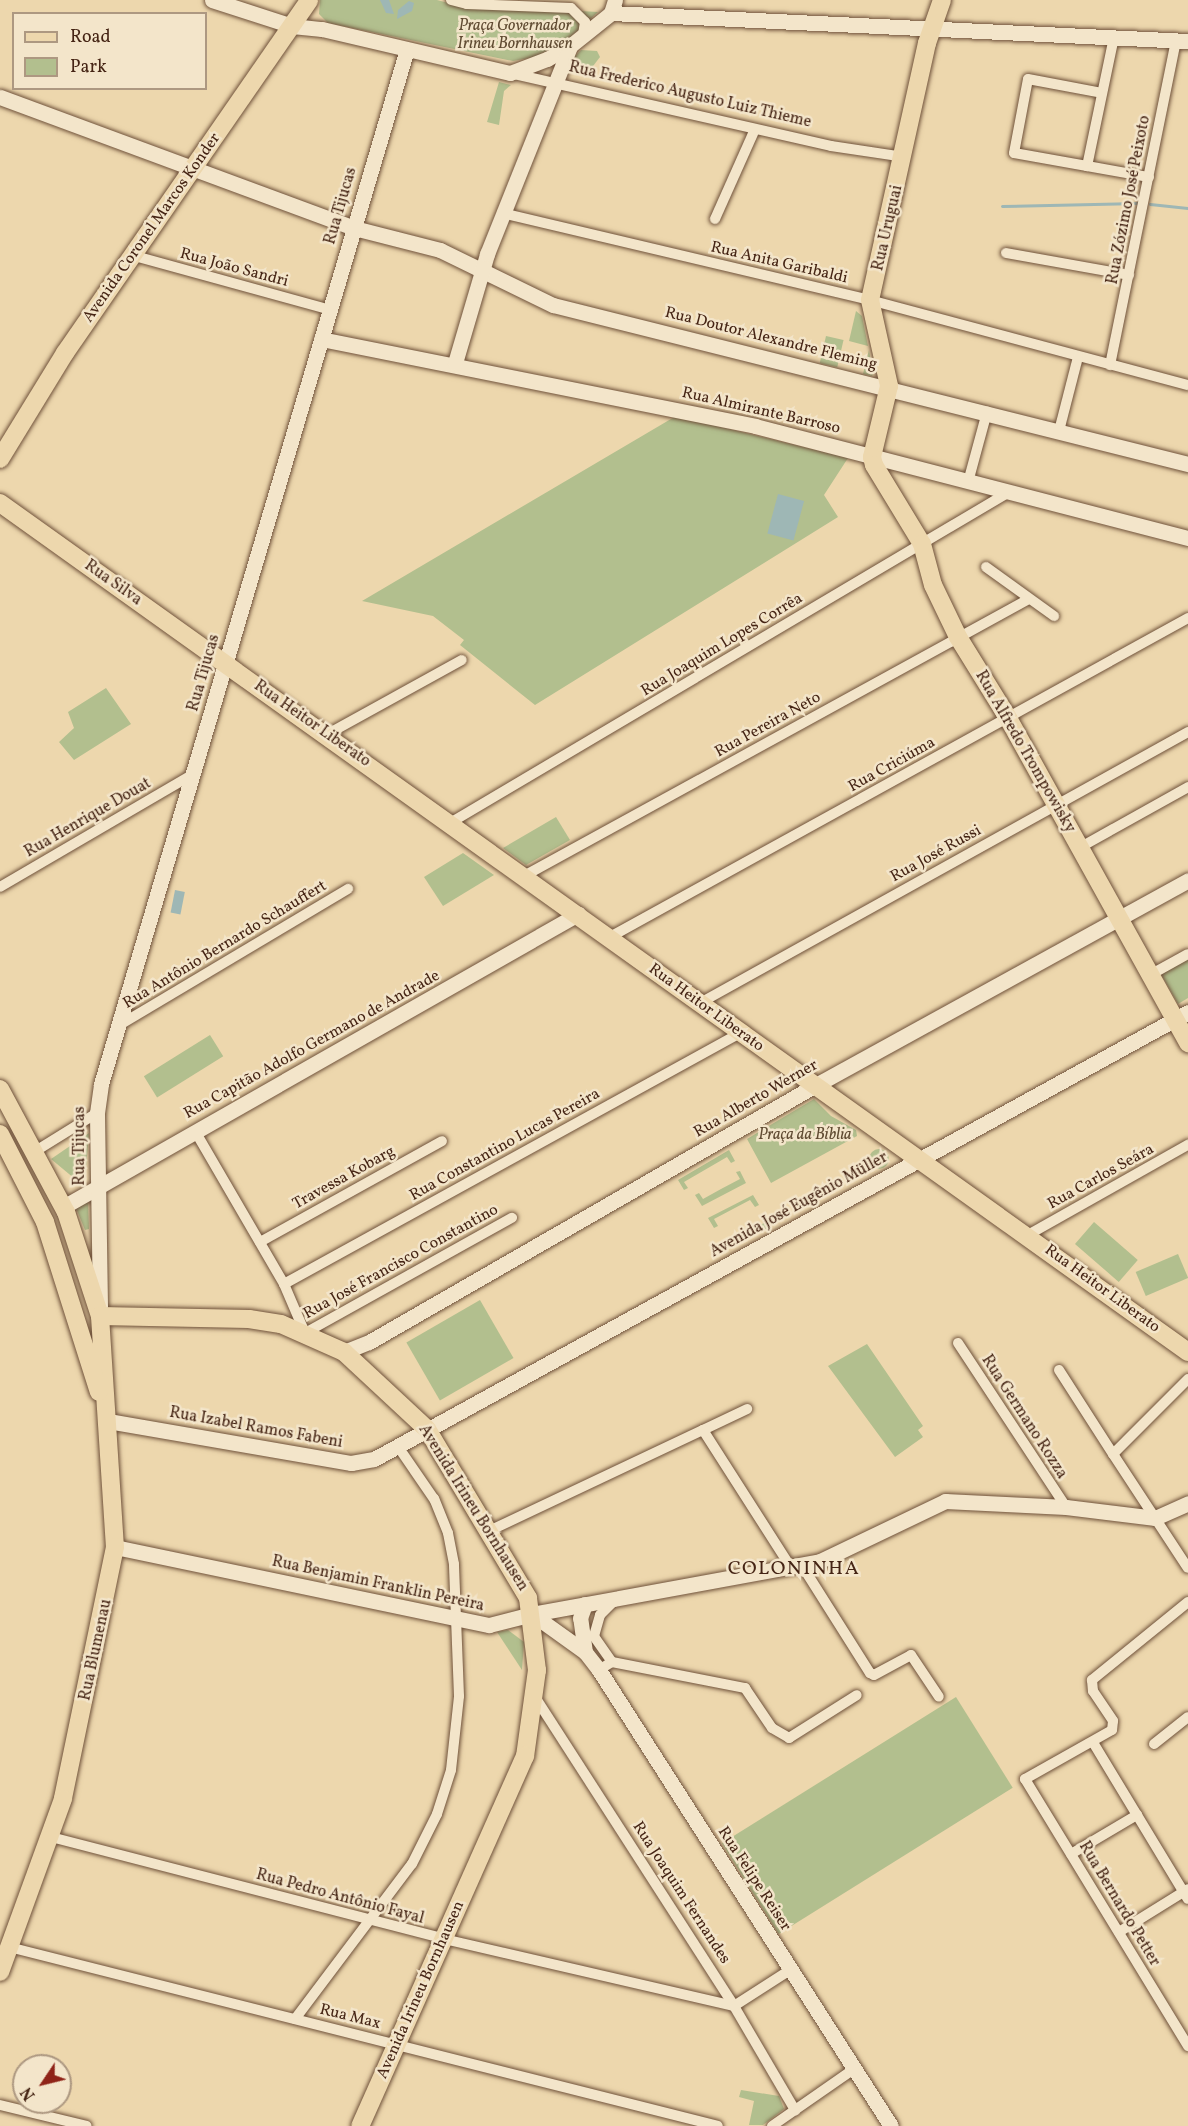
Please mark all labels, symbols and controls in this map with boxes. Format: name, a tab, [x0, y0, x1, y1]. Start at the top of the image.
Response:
legend	[12, 12, 207, 90]
park label: Praça Governador Irineu Bornhausen	[457, 16, 573, 54]
text: Road	[70, 25, 111, 50]
text: Park	[70, 55, 107, 80]
street label: Rua Frederico Augusto Luiz Thieme	[567, 58, 813, 132]
street label: Rua Zózimo José Peixoto	[1103, 114, 1155, 286]
street label: Avenida Coronel Marcos Konder	[79, 130, 225, 326]
street label: Rua Tijucas	[321, 165, 361, 247]
street label: Rua Uruguai	[869, 183, 907, 273]
street label: Rua Anita Garibaldi	[709, 238, 849, 288]
street label: Rua João Sandri	[178, 244, 290, 292]
street label: Rua Doutor Alexandre Fleming	[663, 303, 879, 375]
street label: Rua Almirante Barroso	[680, 383, 842, 439]
street label: Rua Silva	[80, 556, 146, 610]
street label: Rua Joaquim Lopes Corrêa	[638, 589, 806, 701]
street label: Rua Tijucas	[184, 632, 224, 714]
street label: Rua Alfredo Trompowisky	[971, 667, 1079, 837]
street label: Rua Heitor Liberato	[250, 677, 374, 771]
street label: Rua Pereira Neto	[712, 688, 824, 762]
street label: Rua Criciúma	[845, 733, 939, 797]
street label: Rua Henrique Douat	[21, 774, 155, 862]
street label: Rua José Russi	[887, 821, 985, 887]
street label: Rua Antônio Bernardo Schauffert	[120, 877, 330, 1013]
street label: Rua Heitor Liberato	[645, 960, 767, 1056]
street label: Rua Capitão Adolfo Germano de Andrade	[181, 966, 443, 1124]
street label: Rua Alberto Werner	[690, 1056, 822, 1142]
street label: Rua Constantino Lucas Pereira	[406, 1085, 604, 1205]
street label: Rua Tijucas	[70, 1106, 90, 1186]
park label: Praça da Bíblia	[758, 1125, 852, 1145]
street label: Rua Carlos Seára	[1044, 1140, 1158, 1214]
street label: Travessa Kobarg	[290, 1142, 398, 1214]
street label: Avenida José Eugênio Müller	[707, 1148, 891, 1262]
street label: Rua José Francisco Constantino	[300, 1200, 502, 1324]
street label: Rua Heitor Liberato	[1041, 1241, 1163, 1337]
street label: Rua Germano Rozza	[977, 1352, 1071, 1482]
street label: Rua Izabel Ramos Fabeni	[168, 1403, 344, 1453]
street label: Avenida Irineu Bornhausen	[414, 1421, 532, 1595]
street label: Rua Benjamin Franklin Pereira	[270, 1552, 486, 1616]
district label: COLONINHA	[728, 1557, 860, 1581]
street label: Rua Blumenau	[76, 1598, 116, 1702]
street label: Rua Joaquim Fernandes	[628, 1818, 734, 1968]
street label: Rua Felipe Reiser	[713, 1823, 795, 1935]
street label: Rua Bernardo Petter	[1074, 1838, 1164, 1970]
street label: Rua Pedro Antônio Fayal	[254, 1865, 426, 1929]
street label: Avenida Irineu Bornhausen	[373, 1898, 469, 2082]
street label: Rua Max	[318, 2000, 382, 2034]
north arrow	[12, 2054, 72, 2114]
text: N	[17, 2082, 41, 2104]

